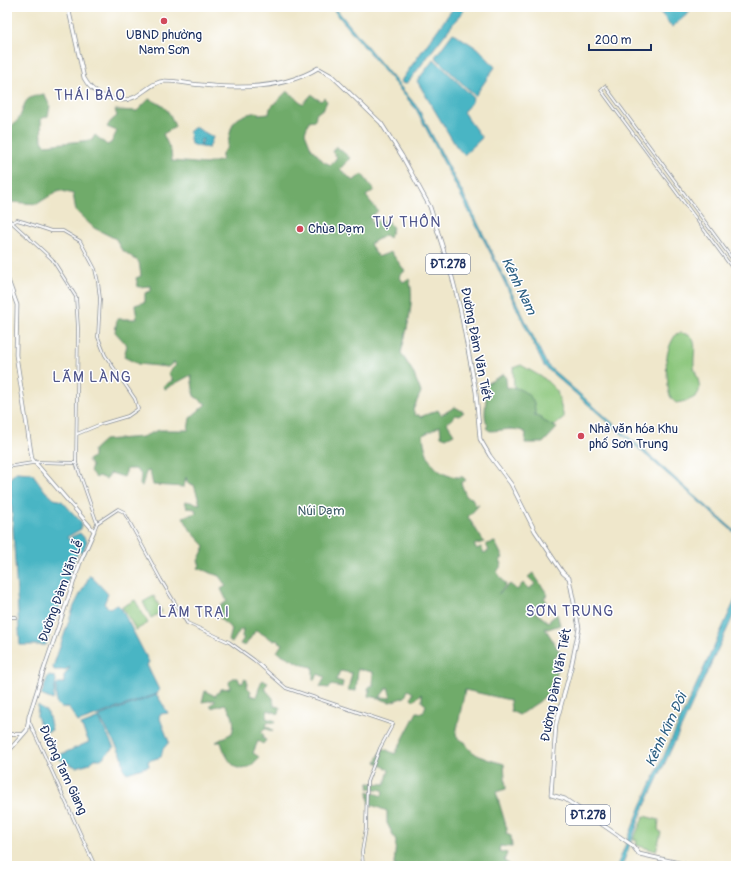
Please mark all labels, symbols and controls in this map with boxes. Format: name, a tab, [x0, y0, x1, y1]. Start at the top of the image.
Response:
marker: UBND phường Nam Sơn	[159, 16, 169, 26]
scale bar	[589, 26, 651, 52]
place label: UBND phường Nam Sơn	[126, 27, 202, 58]
text: 200 m	[595, 33, 632, 48]
district label: THÁI BẢO	[54, 86, 126, 105]
district label: TỰ THÔN	[373, 213, 441, 232]
place label: Chùa Dạm	[308, 221, 364, 237]
marker: Chùa Dạm	[295, 224, 305, 234]
road number: ĐT.278	[426, 254, 470, 274]
water label: Kênh Nam	[498, 254, 541, 319]
street label: Đường Đàm Văn Tiết	[457, 286, 495, 403]
district label: LÃM LÀNG	[52, 368, 132, 387]
place label: Nhà văn hóa Khu phố Sơn Trung	[589, 421, 678, 452]
marker: Nhà văn hóa Khu phố Sơn Trung	[576, 431, 586, 441]
park label: Núi Dạm	[298, 503, 344, 519]
street label: Đường Đàm Văn Lễ	[35, 538, 87, 644]
district label: SƠN TRUNG	[526, 602, 614, 621]
district label: LÃM TRẠI	[158, 603, 230, 622]
street label: Đường Đàm Văn Tiết	[537, 626, 575, 743]
water label: Kênh Kim Đôi	[642, 688, 691, 769]
street label: Đường Tam Giang	[35, 723, 91, 818]
road number: ĐT.278	[566, 805, 610, 825]

